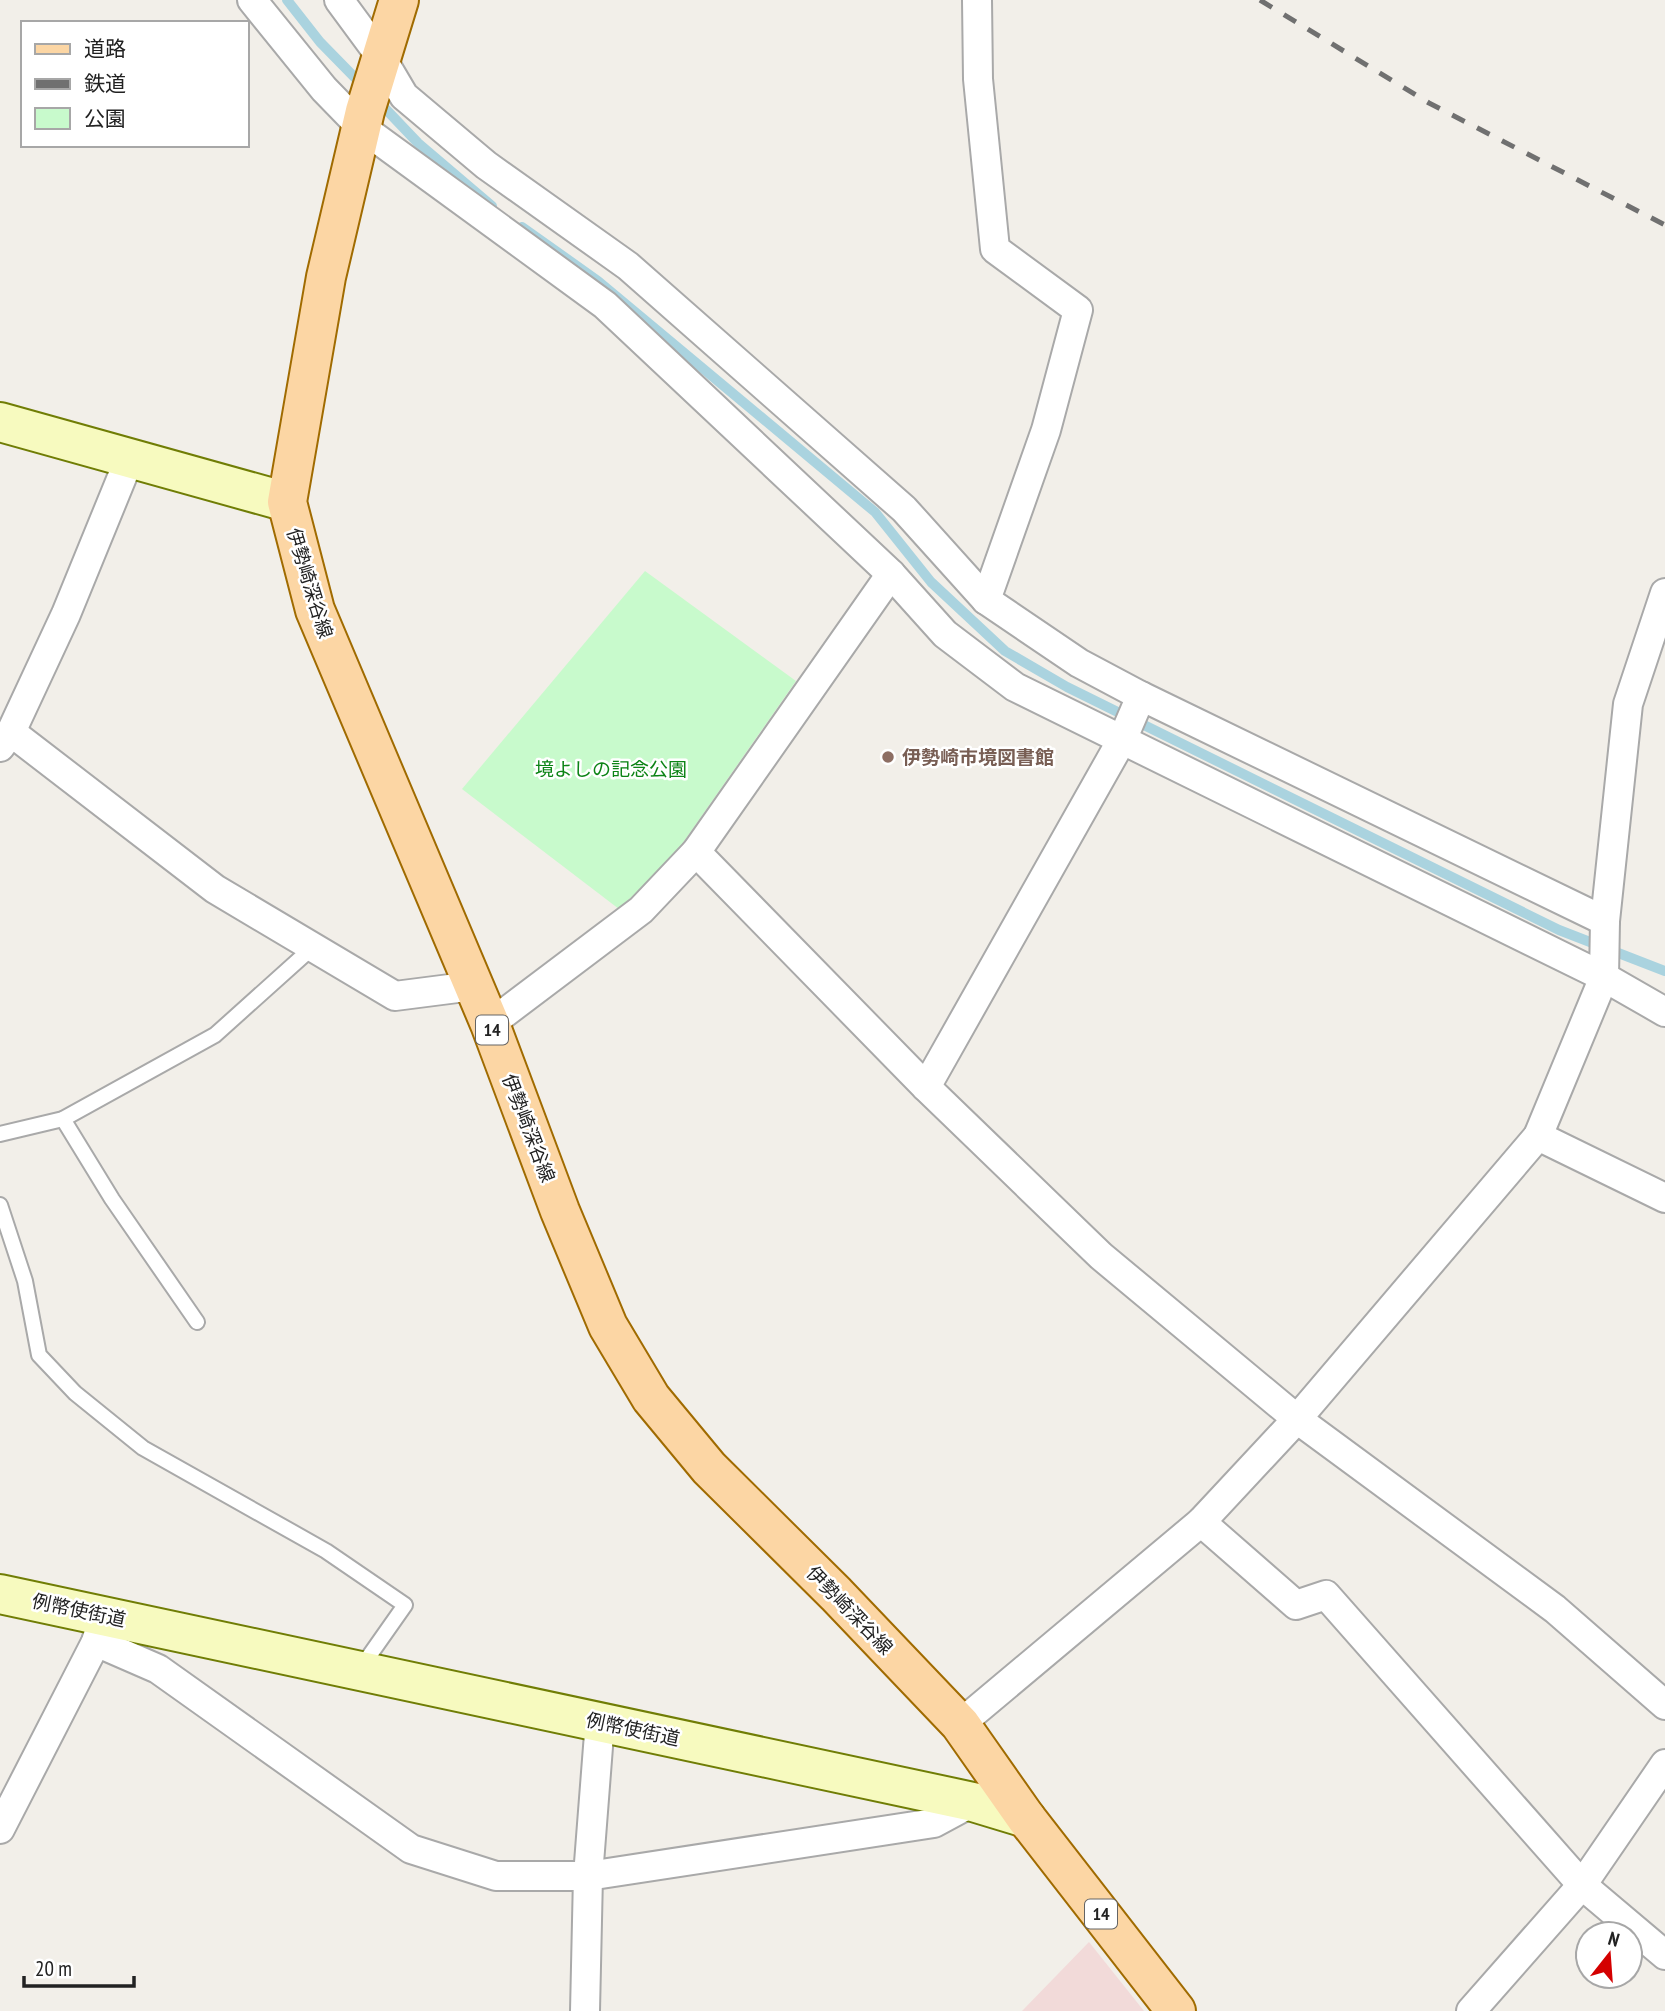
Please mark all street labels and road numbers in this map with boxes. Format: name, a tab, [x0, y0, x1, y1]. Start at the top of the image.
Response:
street label: 伊勢崎深谷線	[282, 525, 338, 641]
road number: 14	[476, 1015, 508, 1044]
street label: 伊勢崎深谷線	[497, 1070, 561, 1186]
street label: 伊勢崎深谷線	[802, 1561, 898, 1659]
street label: 例幣使街道	[30, 1588, 128, 1632]
street label: 例幣使街道	[584, 1707, 682, 1751]
road number: 14	[1085, 1900, 1117, 1928]

